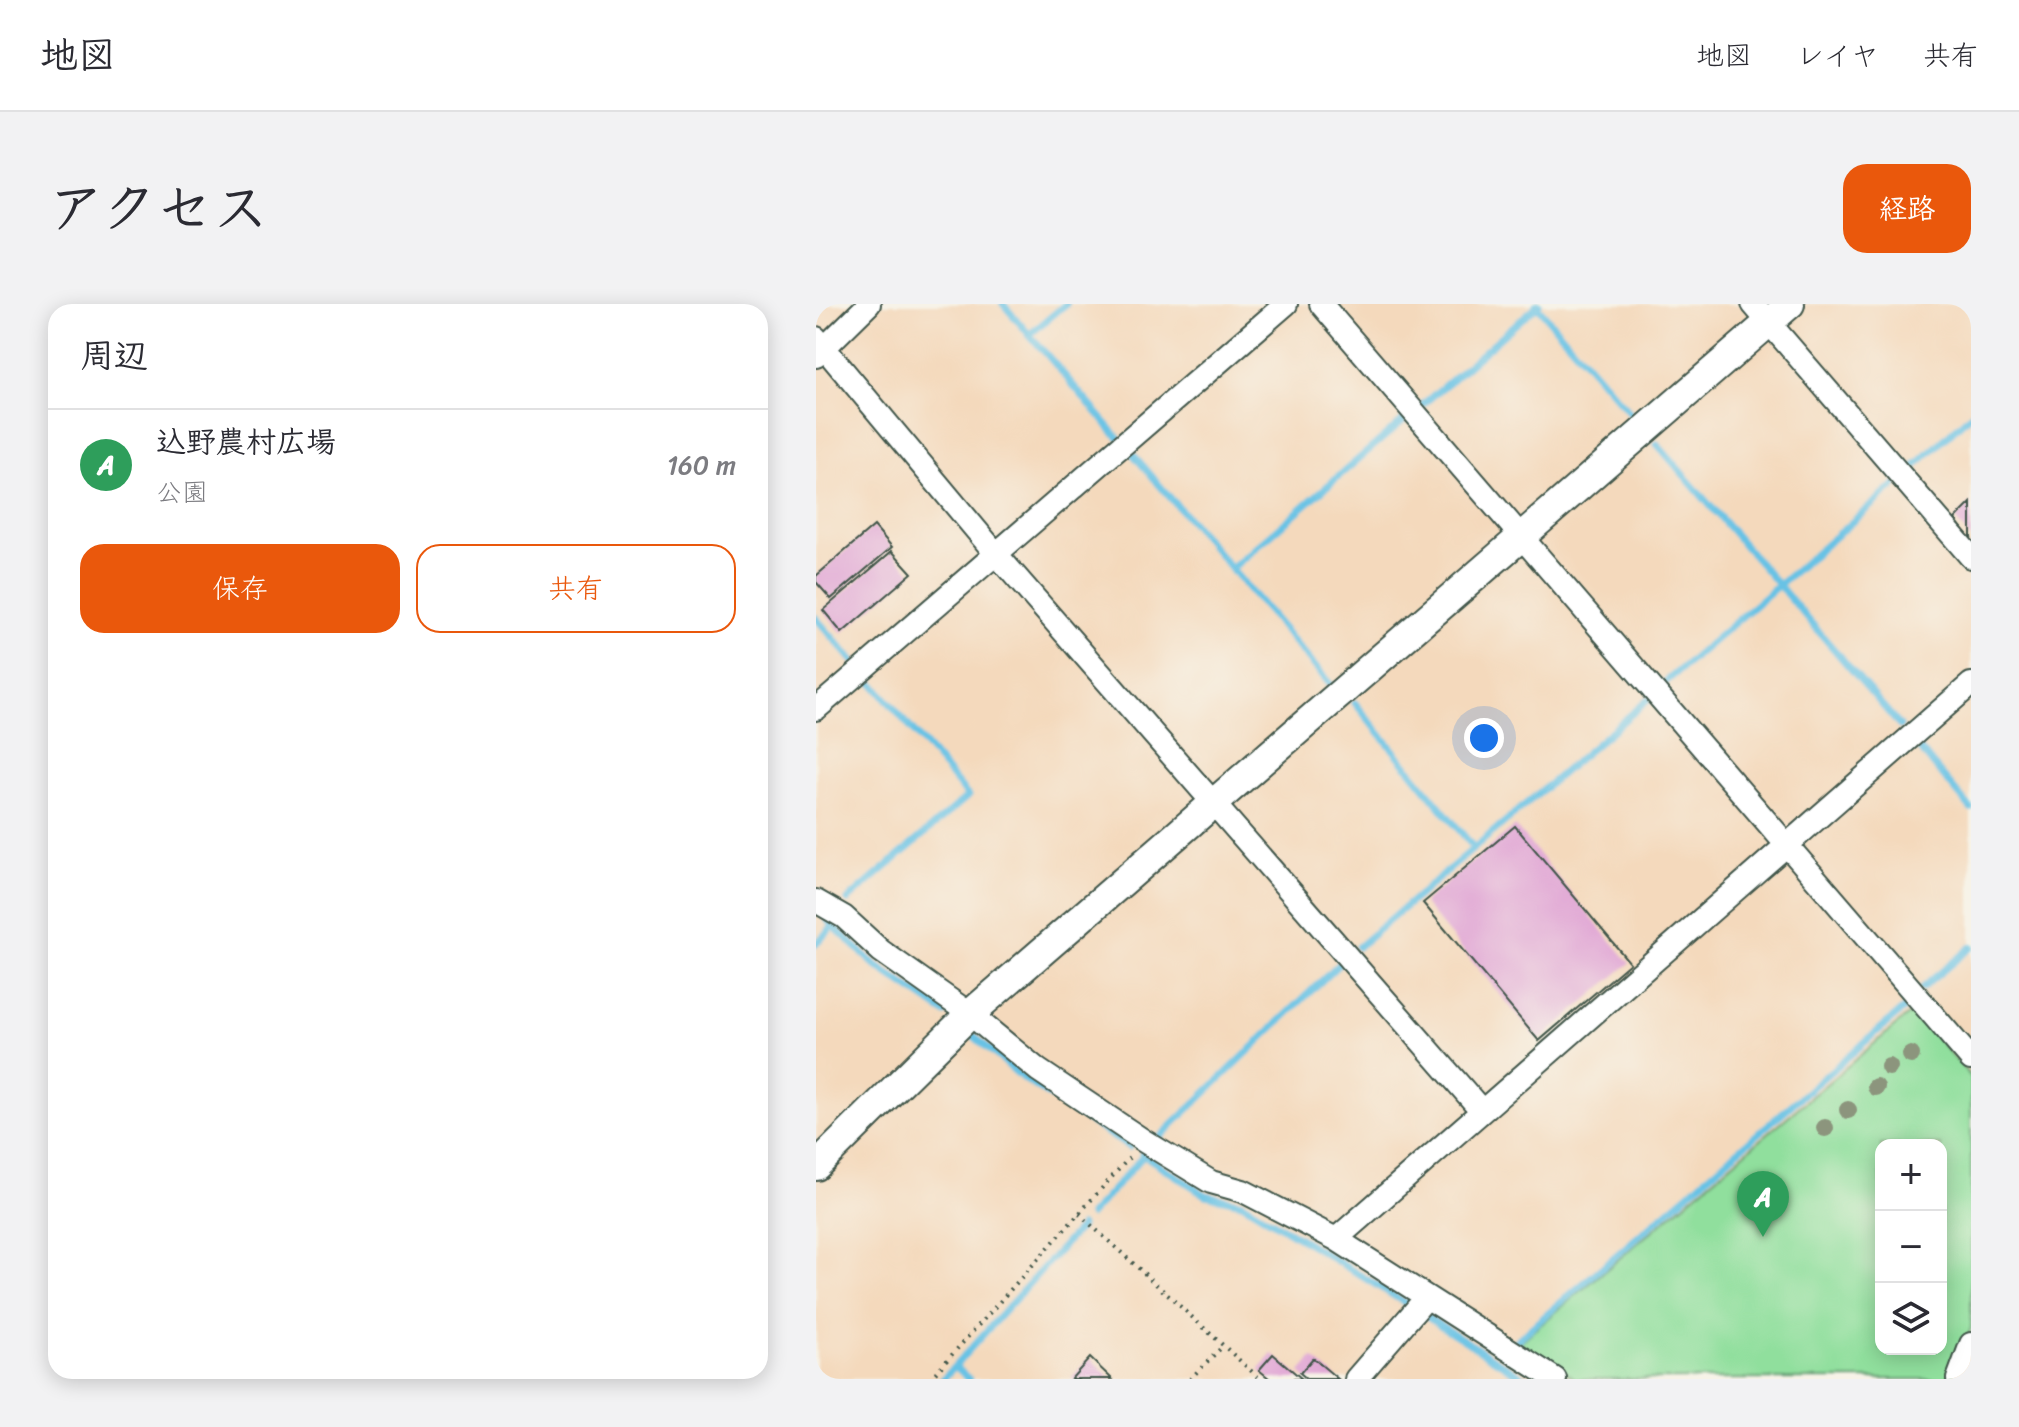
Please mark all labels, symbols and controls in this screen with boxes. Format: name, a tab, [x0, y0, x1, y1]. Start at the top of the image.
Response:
text: 地図	[40, 22, 116, 89]
text: 地図	[1696, 31, 1752, 80]
text: レイヤ	[1796, 31, 1879, 80]
text: 共有	[1923, 31, 1979, 80]
text: アクセス	[48, 159, 269, 258]
button: 経路	[1843, 164, 1971, 253]
text: 周辺	[80, 326, 148, 386]
text: 込野農村広場	[156, 415, 336, 469]
text: A	[97, 442, 115, 488]
text: 160 m	[667, 442, 736, 488]
text: 公園	[156, 469, 208, 515]
button: 保存	[80, 544, 400, 633]
button: 共有	[416, 544, 736, 633]
your location	[1464, 718, 1504, 758]
map controls	[1875, 1139, 1947, 1355]
button: +	[1875, 1139, 1947, 1211]
pin: A	[1737, 1171, 1789, 1237]
button: −	[1875, 1211, 1947, 1283]
button: layers	[1875, 1283, 1947, 1355]

